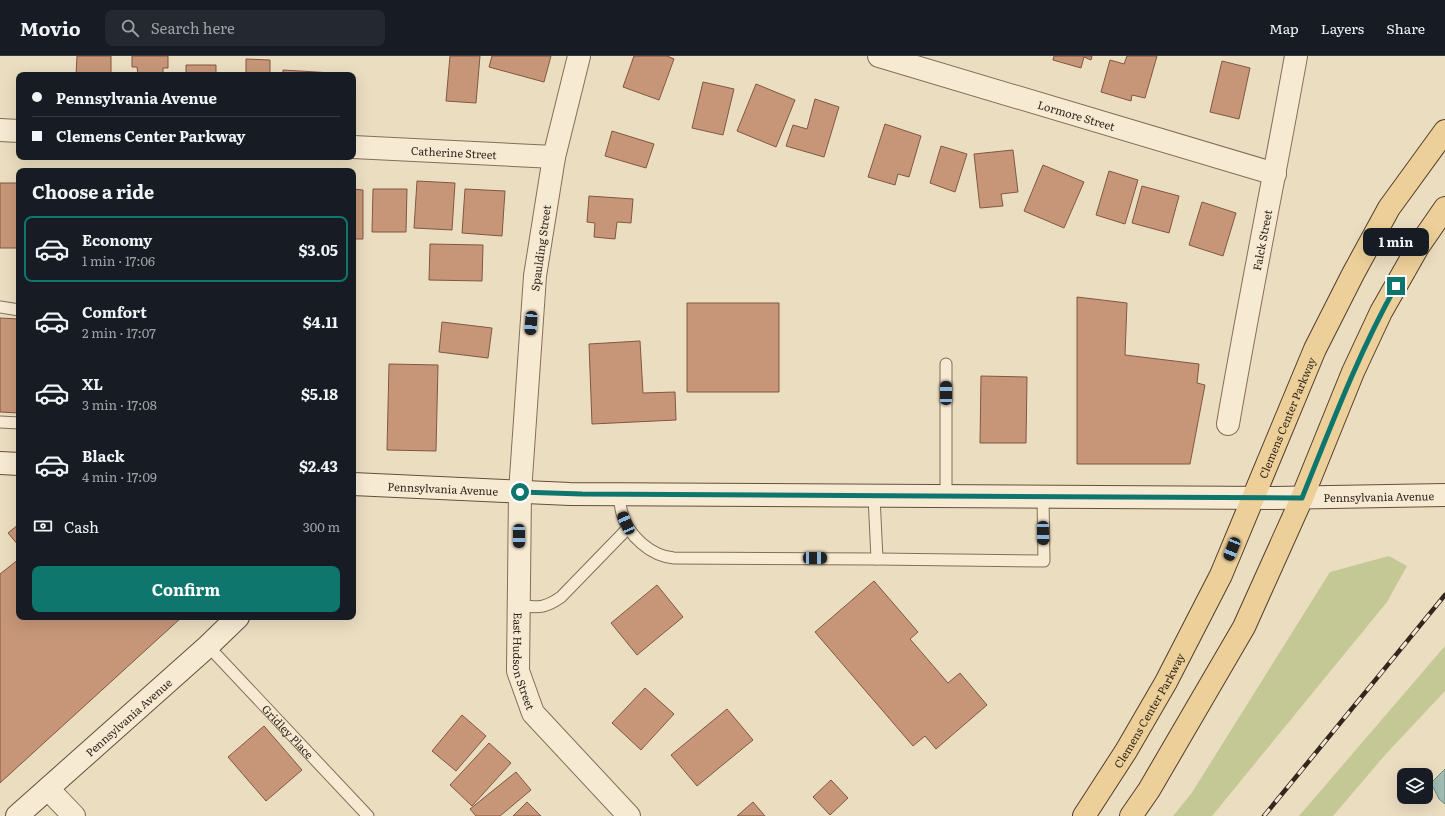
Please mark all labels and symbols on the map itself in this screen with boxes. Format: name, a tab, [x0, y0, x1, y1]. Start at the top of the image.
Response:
street label: Lormore Street	[1036, 96, 1118, 134]
street label: Catherine Street	[411, 142, 498, 162]
street label: Spaulding Street	[526, 203, 554, 292]
street label: Falck Street	[1248, 208, 1275, 272]
callout: 1 min	[1363, 228, 1429, 256]
route end	[1387, 277, 1405, 295]
car	[524, 311, 538, 335]
street label: Clemens Center Parkway	[1254, 354, 1319, 481]
car	[940, 381, 952, 405]
street label: Pennsylvania Avenue	[387, 478, 499, 499]
route start	[511, 483, 529, 501]
street label: Pennsylvania Avenue	[1323, 487, 1435, 505]
car	[616, 510, 636, 536]
car	[1037, 521, 1049, 545]
car	[513, 524, 525, 548]
car	[1222, 536, 1242, 562]
car	[803, 552, 827, 564]
street label: East Hudson Street	[510, 612, 539, 712]
street label: Clemens Center Parkway	[1109, 649, 1188, 771]
street label: Pennsylvania Avenue	[82, 674, 175, 760]
street label: Gridley Place	[259, 701, 318, 762]

